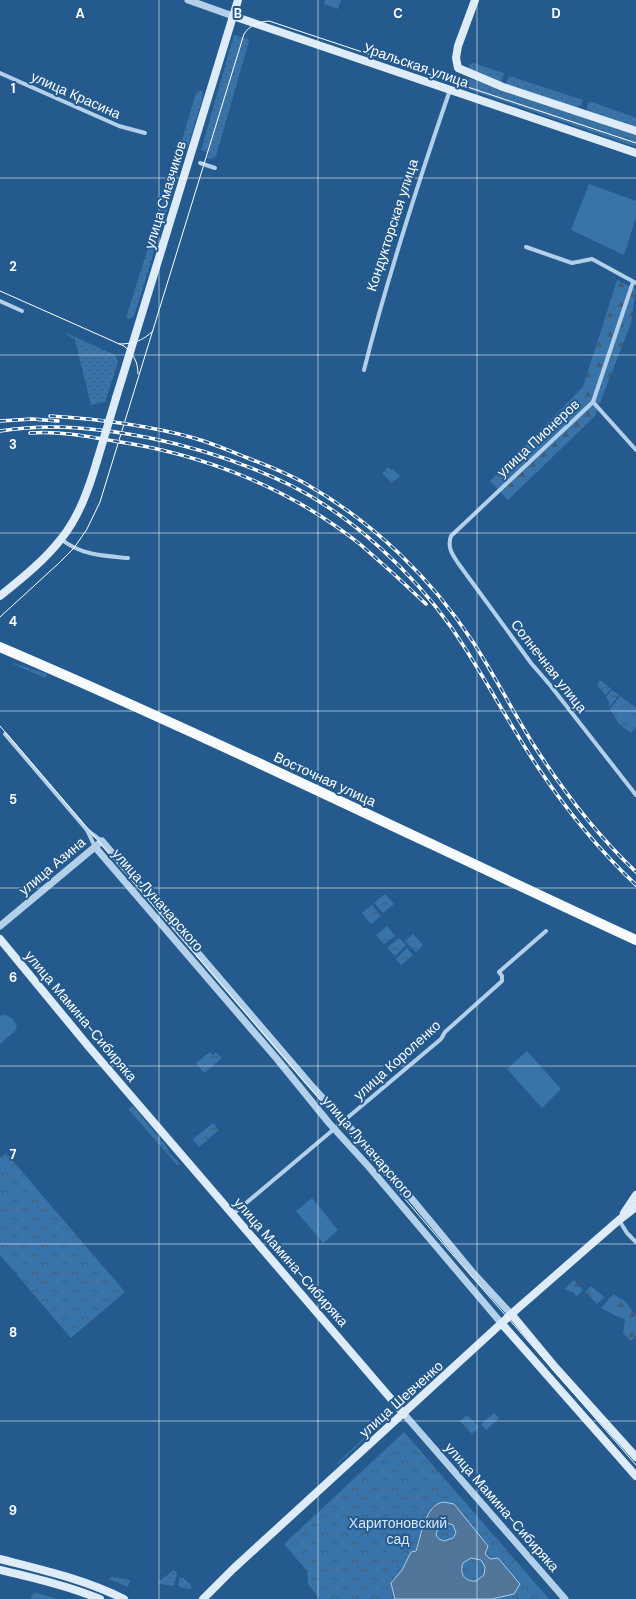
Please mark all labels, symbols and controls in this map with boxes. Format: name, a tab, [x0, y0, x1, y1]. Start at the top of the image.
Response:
text: A	[75, 5, 85, 22]
text: B	[234, 5, 242, 22]
text: C	[393, 5, 403, 22]
text: D	[551, 5, 561, 22]
street label: Уральская улица	[361, 39, 471, 92]
street label: улица Красина	[28, 67, 124, 123]
text: 1	[11, 80, 15, 97]
street label: улица Смазчиков	[140, 139, 190, 251]
street label: Кондукторская улица	[362, 156, 422, 293]
text: 2	[9, 258, 17, 275]
street label: улица Пионеров	[493, 395, 583, 481]
text: 3	[9, 436, 17, 453]
text: 4	[9, 613, 17, 630]
street label: Солнечная улица	[507, 616, 591, 716]
street label: Восточная улица	[271, 748, 379, 811]
text: 5	[9, 791, 17, 808]
street label: улица Азина	[15, 833, 89, 899]
street label: улица Луначарского	[108, 845, 208, 955]
street label: улица Мамина-Сибиряка	[21, 947, 141, 1085]
text: 6	[9, 969, 17, 986]
street label: улица Короленко	[350, 1016, 444, 1104]
street label: улица Луначарского	[318, 1092, 418, 1202]
text: 7	[10, 1146, 17, 1163]
street label: улица Мамина-Сибиряка	[230, 1194, 352, 1331]
text: 8	[9, 1324, 17, 1341]
street label: улица Шевченко	[355, 1357, 447, 1441]
street label: улица Мамина-Сибиряка	[441, 1439, 563, 1576]
text: 9	[9, 1502, 17, 1519]
park label: Харитоновский сад	[349, 1514, 447, 1548]

